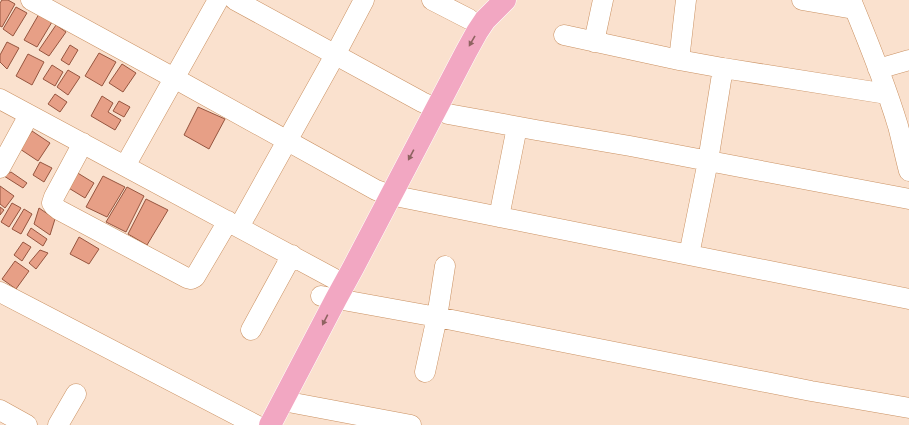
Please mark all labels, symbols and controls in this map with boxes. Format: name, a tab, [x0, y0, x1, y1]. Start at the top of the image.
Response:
one-way arrow	[469, 35, 475, 47]
one-way arrow	[408, 150, 414, 161]
one-way arrow	[321, 314, 328, 326]

